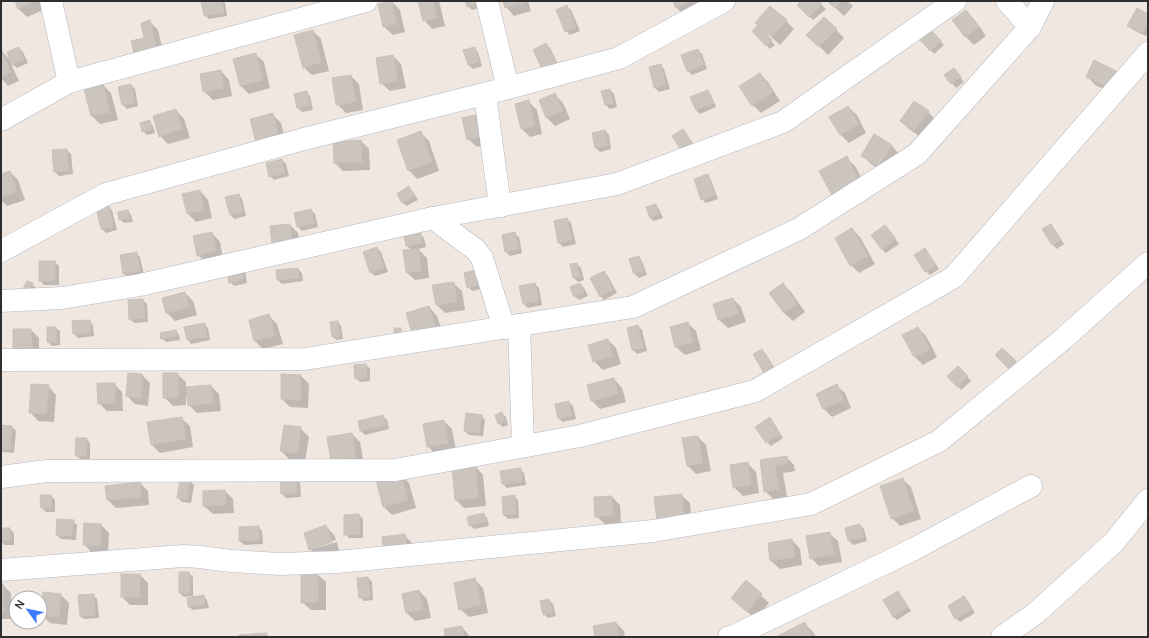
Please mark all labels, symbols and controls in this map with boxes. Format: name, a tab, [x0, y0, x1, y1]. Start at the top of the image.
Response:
north arrow	[8, 590, 48, 630]
text: N	[11, 597, 28, 612]

